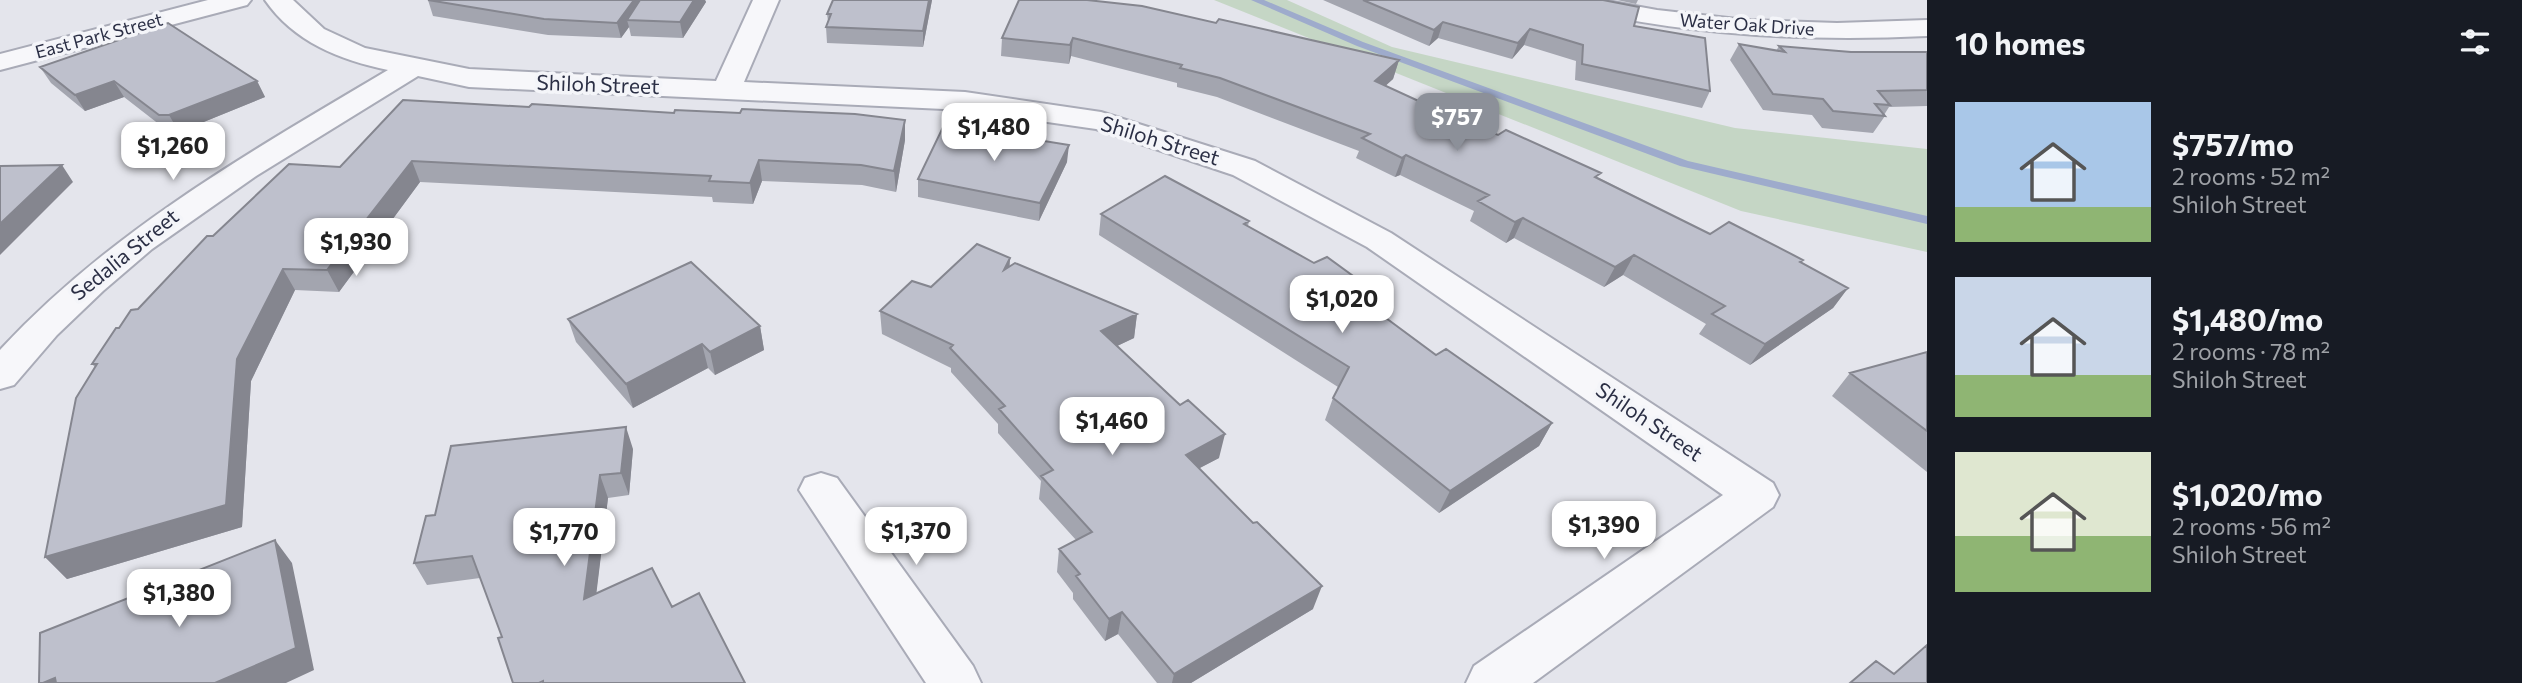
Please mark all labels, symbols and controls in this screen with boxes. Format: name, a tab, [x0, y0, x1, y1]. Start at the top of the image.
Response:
street label: East Park Street	[33, 7, 165, 63]
street label: Water Oak Drive	[1679, 8, 1815, 40]
icon: filters	[2456, 23, 2494, 61]
text: 10 homes	[1955, 24, 2085, 61]
street label: Shiloh Street	[536, 69, 660, 98]
pin: $757	[1416, 94, 1498, 153]
text: $757	[1431, 102, 1483, 130]
pin: $1,480	[937, 104, 1051, 163]
street label: Shiloh Street	[1098, 110, 1223, 170]
text: $1,480	[958, 112, 1030, 140]
pin: $1,260	[116, 122, 230, 182]
text: $757/mo	[2172, 125, 2294, 162]
icon: home	[2011, 130, 2095, 214]
text: $1,260	[137, 131, 209, 159]
text: 2 rooms · 52 m²	[2172, 162, 2330, 190]
text: Shiloh Street	[2172, 190, 2307, 218]
street label: Sedalia Street	[65, 203, 183, 305]
pin: $1,930	[299, 218, 413, 278]
text: $1,930	[320, 227, 392, 255]
pin: $1,020	[1285, 276, 1399, 335]
text: $1,020	[1306, 284, 1378, 312]
text: $1,480/mo	[2172, 300, 2323, 337]
icon: home	[2011, 305, 2095, 389]
text: 2 rooms · 78 m²	[2172, 337, 2330, 365]
text: Shiloh Street	[2172, 365, 2307, 393]
street label: Shiloh Street	[1592, 376, 1708, 466]
pin: $1,460	[1055, 398, 1169, 457]
text: $1,460	[1076, 406, 1148, 434]
text: $1,020/mo	[2172, 475, 2323, 512]
icon: home	[2011, 480, 2095, 564]
pin: $1,390	[1547, 502, 1661, 561]
pin: $1,770	[507, 508, 621, 568]
pin: $1,370	[859, 508, 973, 567]
text: $1,390	[1568, 510, 1640, 538]
text: 2 rooms · 56 m²	[2172, 512, 2331, 540]
text: $1,370	[881, 516, 951, 544]
text: $1,770	[529, 517, 599, 545]
text: Shiloh Street	[2172, 540, 2307, 568]
pin: $1,380	[122, 570, 236, 629]
text: $1,380	[143, 578, 215, 606]

